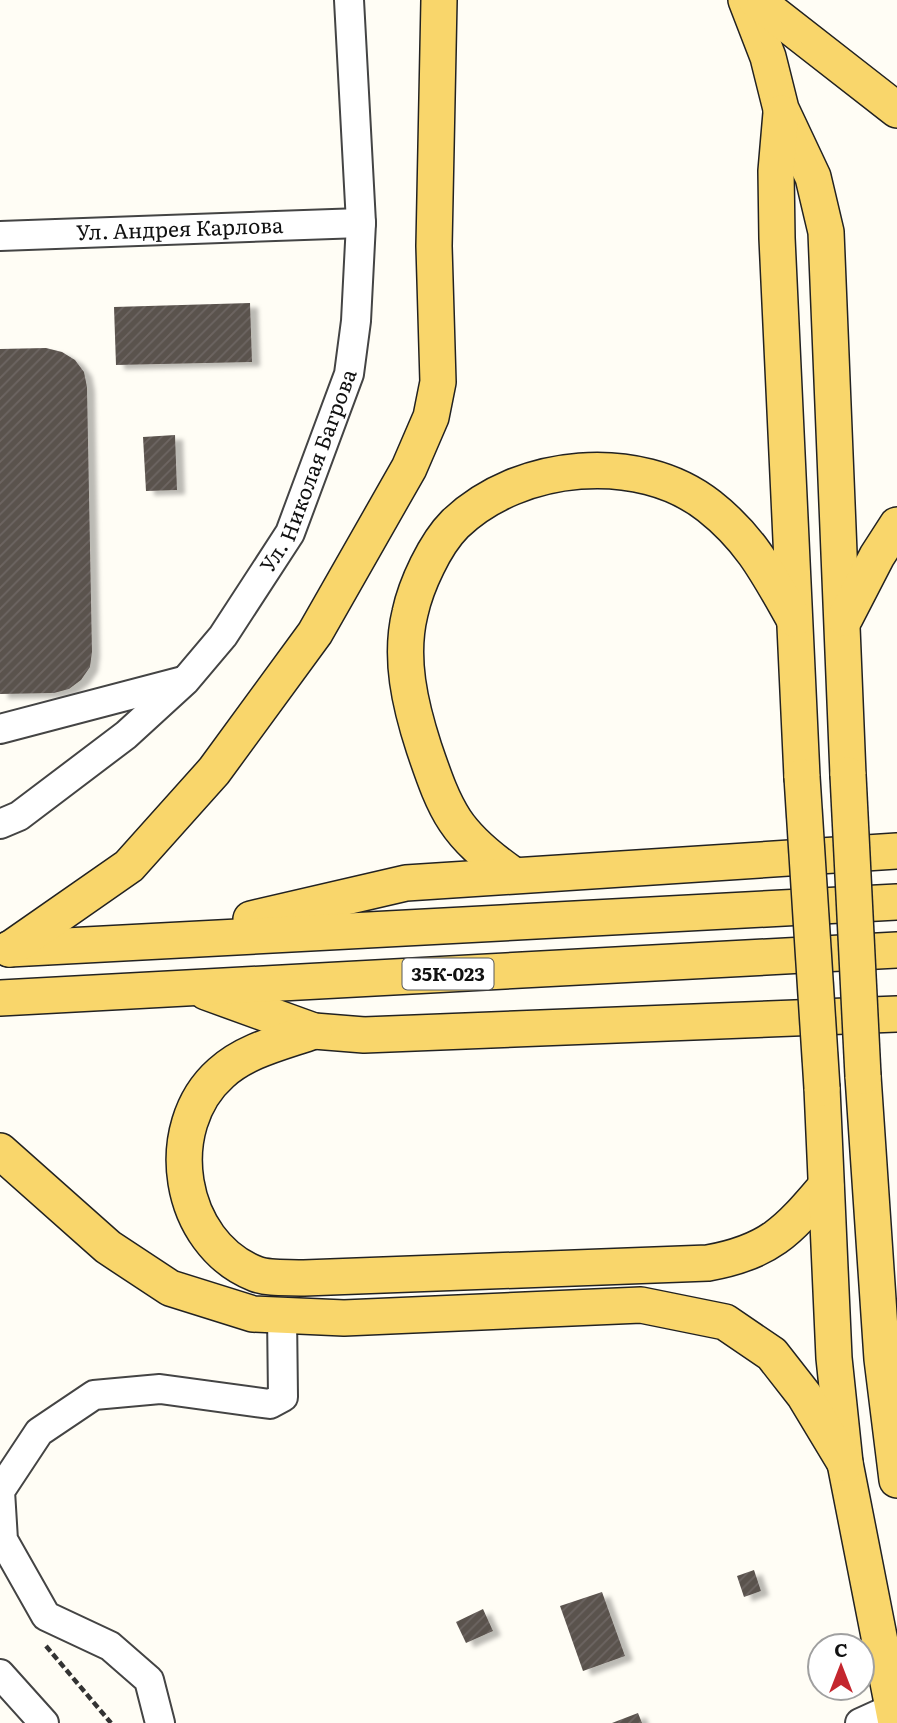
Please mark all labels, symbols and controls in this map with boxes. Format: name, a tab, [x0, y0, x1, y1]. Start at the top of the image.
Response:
street label: Ул. Андрея Карлова	[76, 208, 285, 246]
street label: Ул. Николая Багрова	[251, 363, 363, 578]
road number: 35К-023	[402, 958, 494, 990]
north arrow	[806, 1632, 876, 1702]
text: С	[834, 1635, 848, 1663]

